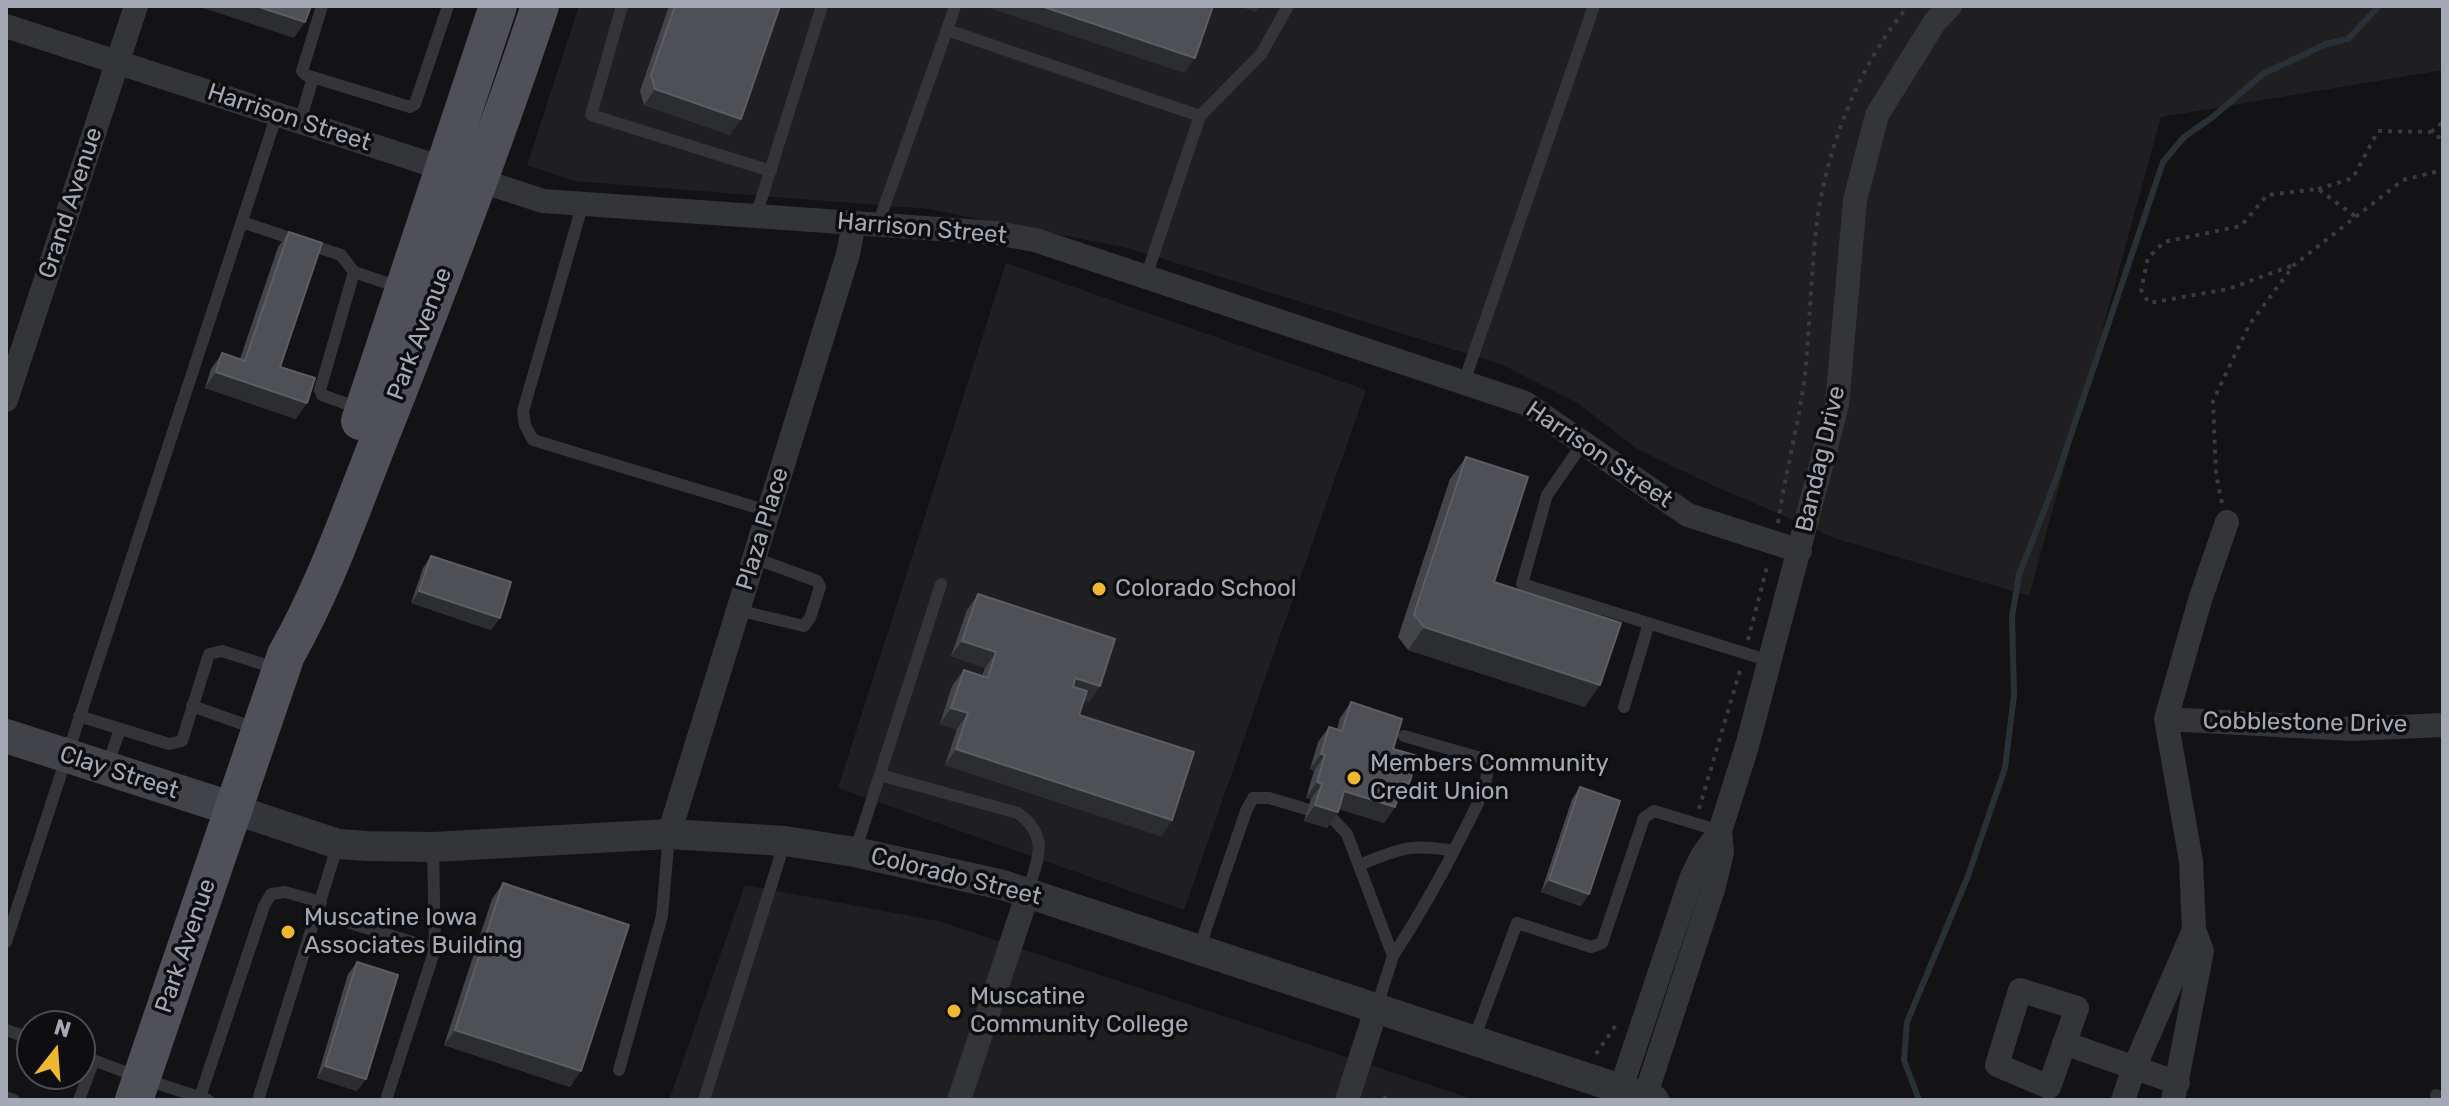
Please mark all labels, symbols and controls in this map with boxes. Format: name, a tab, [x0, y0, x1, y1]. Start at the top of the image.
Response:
street label: Harrison Street	[204, 78, 374, 158]
street label: Grand Avenue	[33, 124, 109, 282]
street label: Harrison Street	[836, 207, 1008, 251]
street label: Park Avenue	[381, 264, 459, 404]
street label: Bandag Drive	[1790, 383, 1852, 535]
street label: Harrison Street	[1520, 395, 1678, 515]
street label: Plaza Place	[731, 464, 795, 594]
place label: Colorado School	[1115, 575, 1297, 603]
marker: Colorado School	[1090, 580, 1108, 598]
street label: Cobblestone Drive	[2202, 707, 2408, 739]
street label: Clay Street	[56, 740, 182, 806]
place label: Members Community Credit Union	[1370, 750, 1609, 806]
marker: Members Community Credit Union	[1345, 769, 1363, 787]
street label: Colorado Street	[868, 842, 1044, 912]
street label: Park Avenue	[150, 875, 222, 1017]
place label: Muscatine Iowa Associates Building	[304, 904, 523, 960]
marker: Muscatine Iowa Associates Building	[279, 923, 297, 941]
place label: Muscatine Community College	[970, 983, 1188, 1039]
marker: Muscatine Community College	[945, 1002, 963, 1020]
north arrow	[16, 1010, 96, 1090]
text: N	[51, 1013, 74, 1044]

